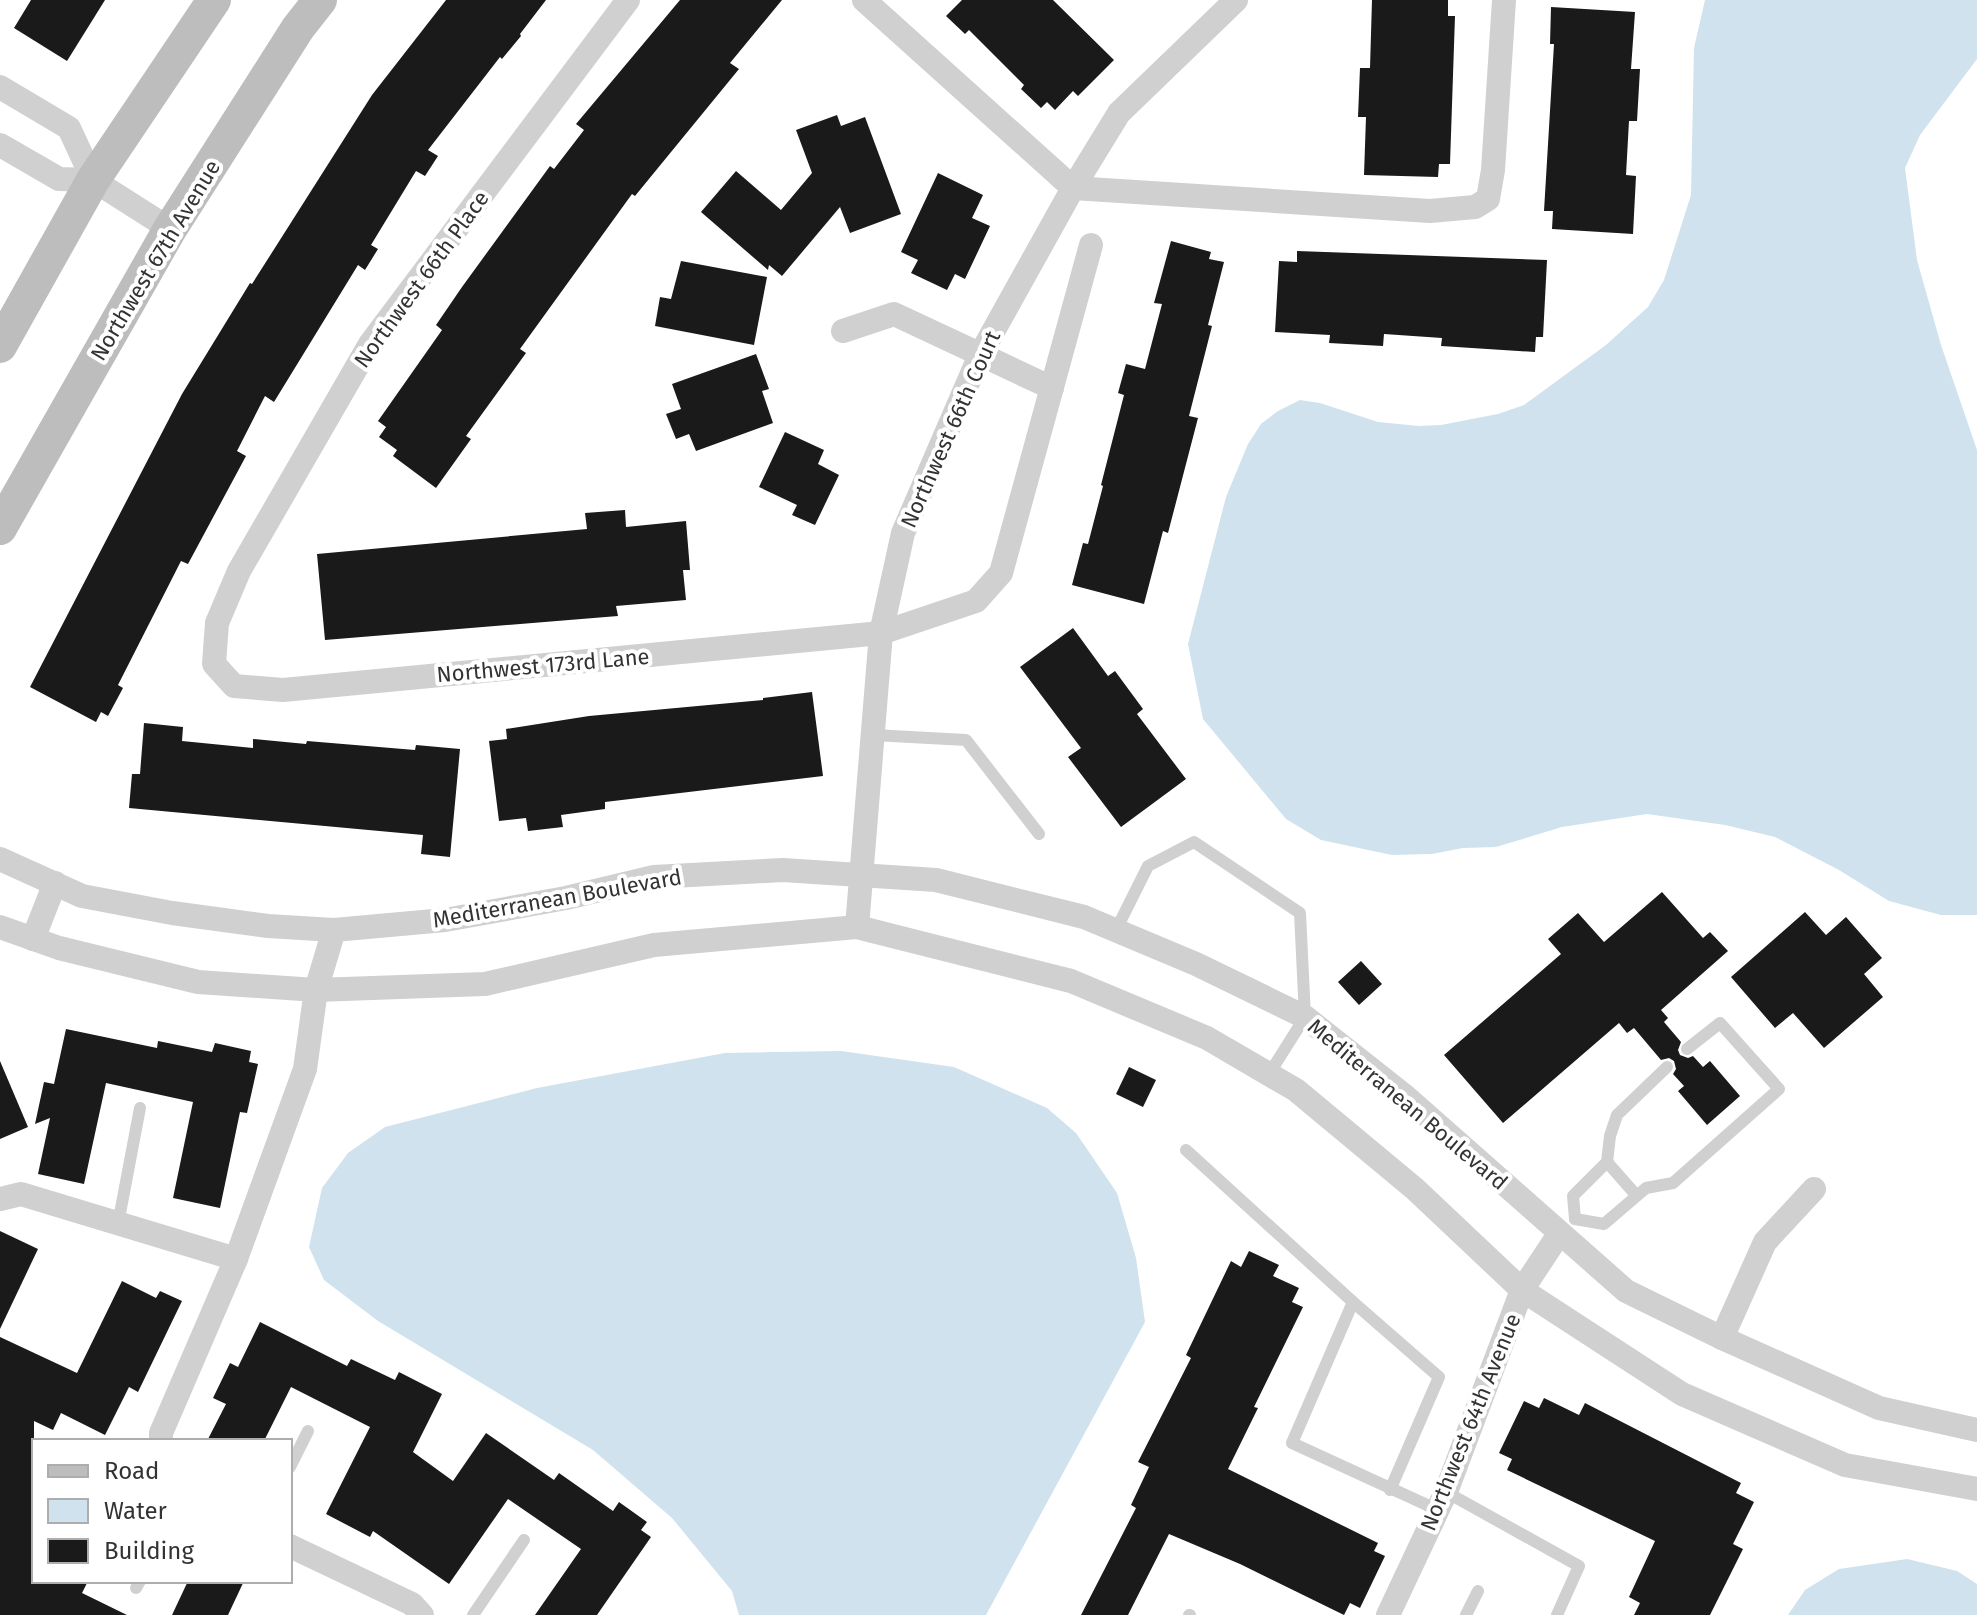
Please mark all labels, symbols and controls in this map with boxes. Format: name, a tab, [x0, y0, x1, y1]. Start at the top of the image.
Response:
street label: Northwest 67th Avenue	[85, 155, 226, 366]
street label: Northwest 66th Place	[348, 186, 495, 373]
street label: Northwest 66th Court	[895, 326, 1006, 532]
street label: Northwest 173rd Lane	[436, 643, 651, 688]
street label: Mediterranean Boulevard	[431, 863, 684, 934]
street label: Mediterranean Boulevard	[1302, 1013, 1513, 1196]
street label: Northwest 64th Avenue	[1414, 1310, 1526, 1535]
legend	[32, 1439, 292, 1583]
text: Road	[104, 1457, 159, 1485]
text: Water	[104, 1497, 168, 1525]
text: Building	[104, 1537, 194, 1565]

